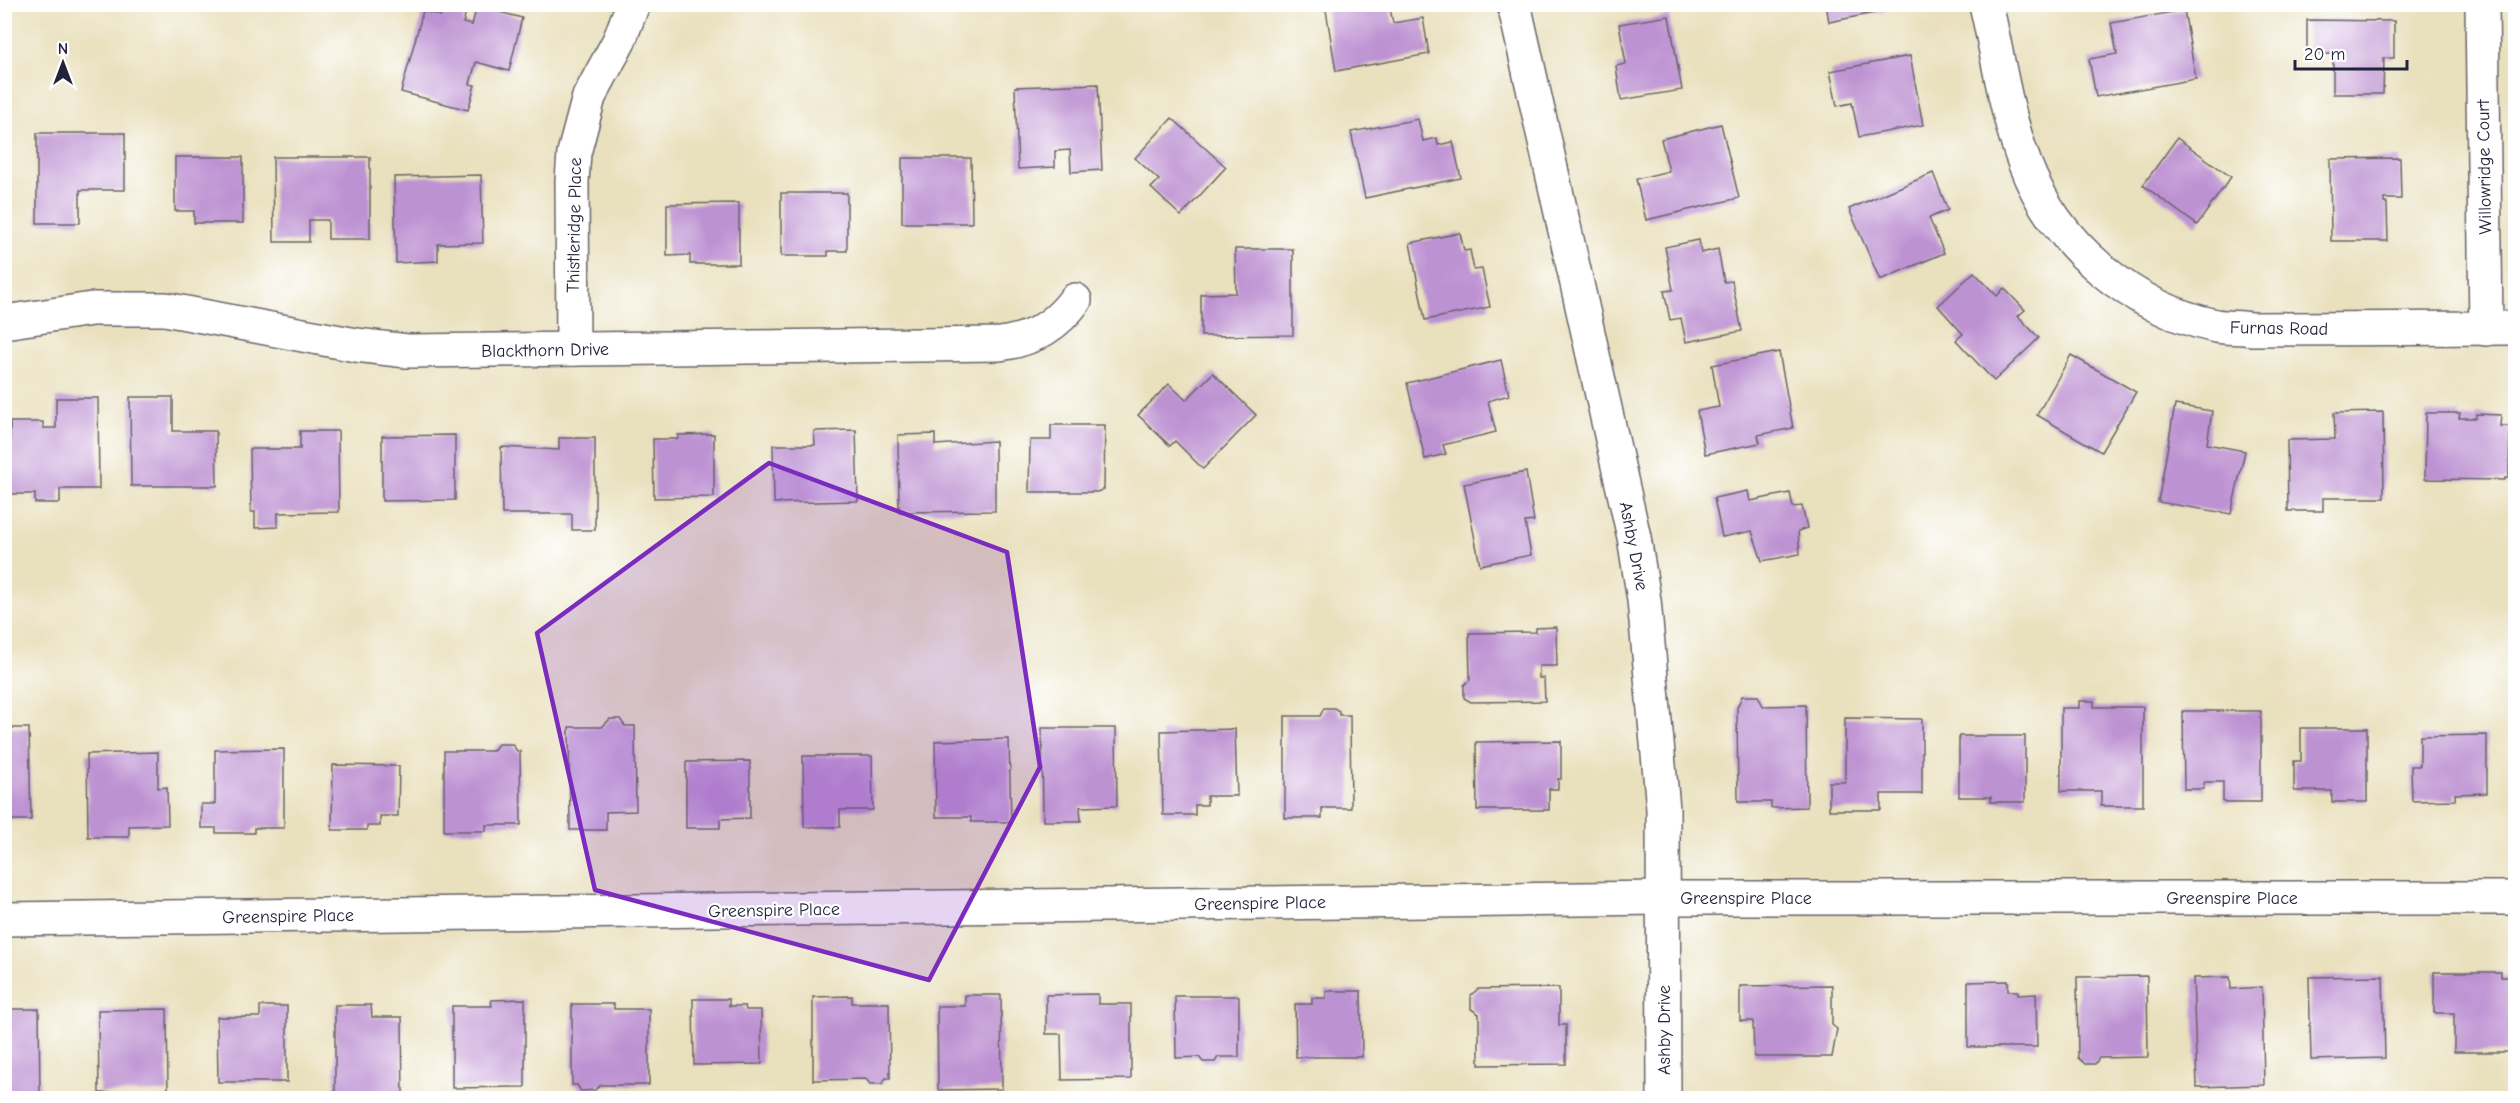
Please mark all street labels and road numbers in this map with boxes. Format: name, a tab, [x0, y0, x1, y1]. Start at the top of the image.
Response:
street label: Willowridge Court	[2473, 98, 2496, 235]
street label: Thistleridge Place	[563, 157, 586, 293]
street label: Furnas Road	[2230, 317, 2328, 340]
street label: Blackthorn Drive	[481, 339, 609, 362]
street label: Ashby Drive	[1615, 500, 1652, 592]
street label: Greenspire Place	[1680, 888, 1812, 909]
street label: Greenspire Place	[2166, 888, 2298, 909]
street label: Greenspire Place	[1194, 892, 1326, 915]
street label: Greenspire Place	[708, 899, 840, 922]
street label: Greenspire Place	[222, 905, 354, 928]
street label: Ashby Drive	[1654, 985, 1675, 1075]

